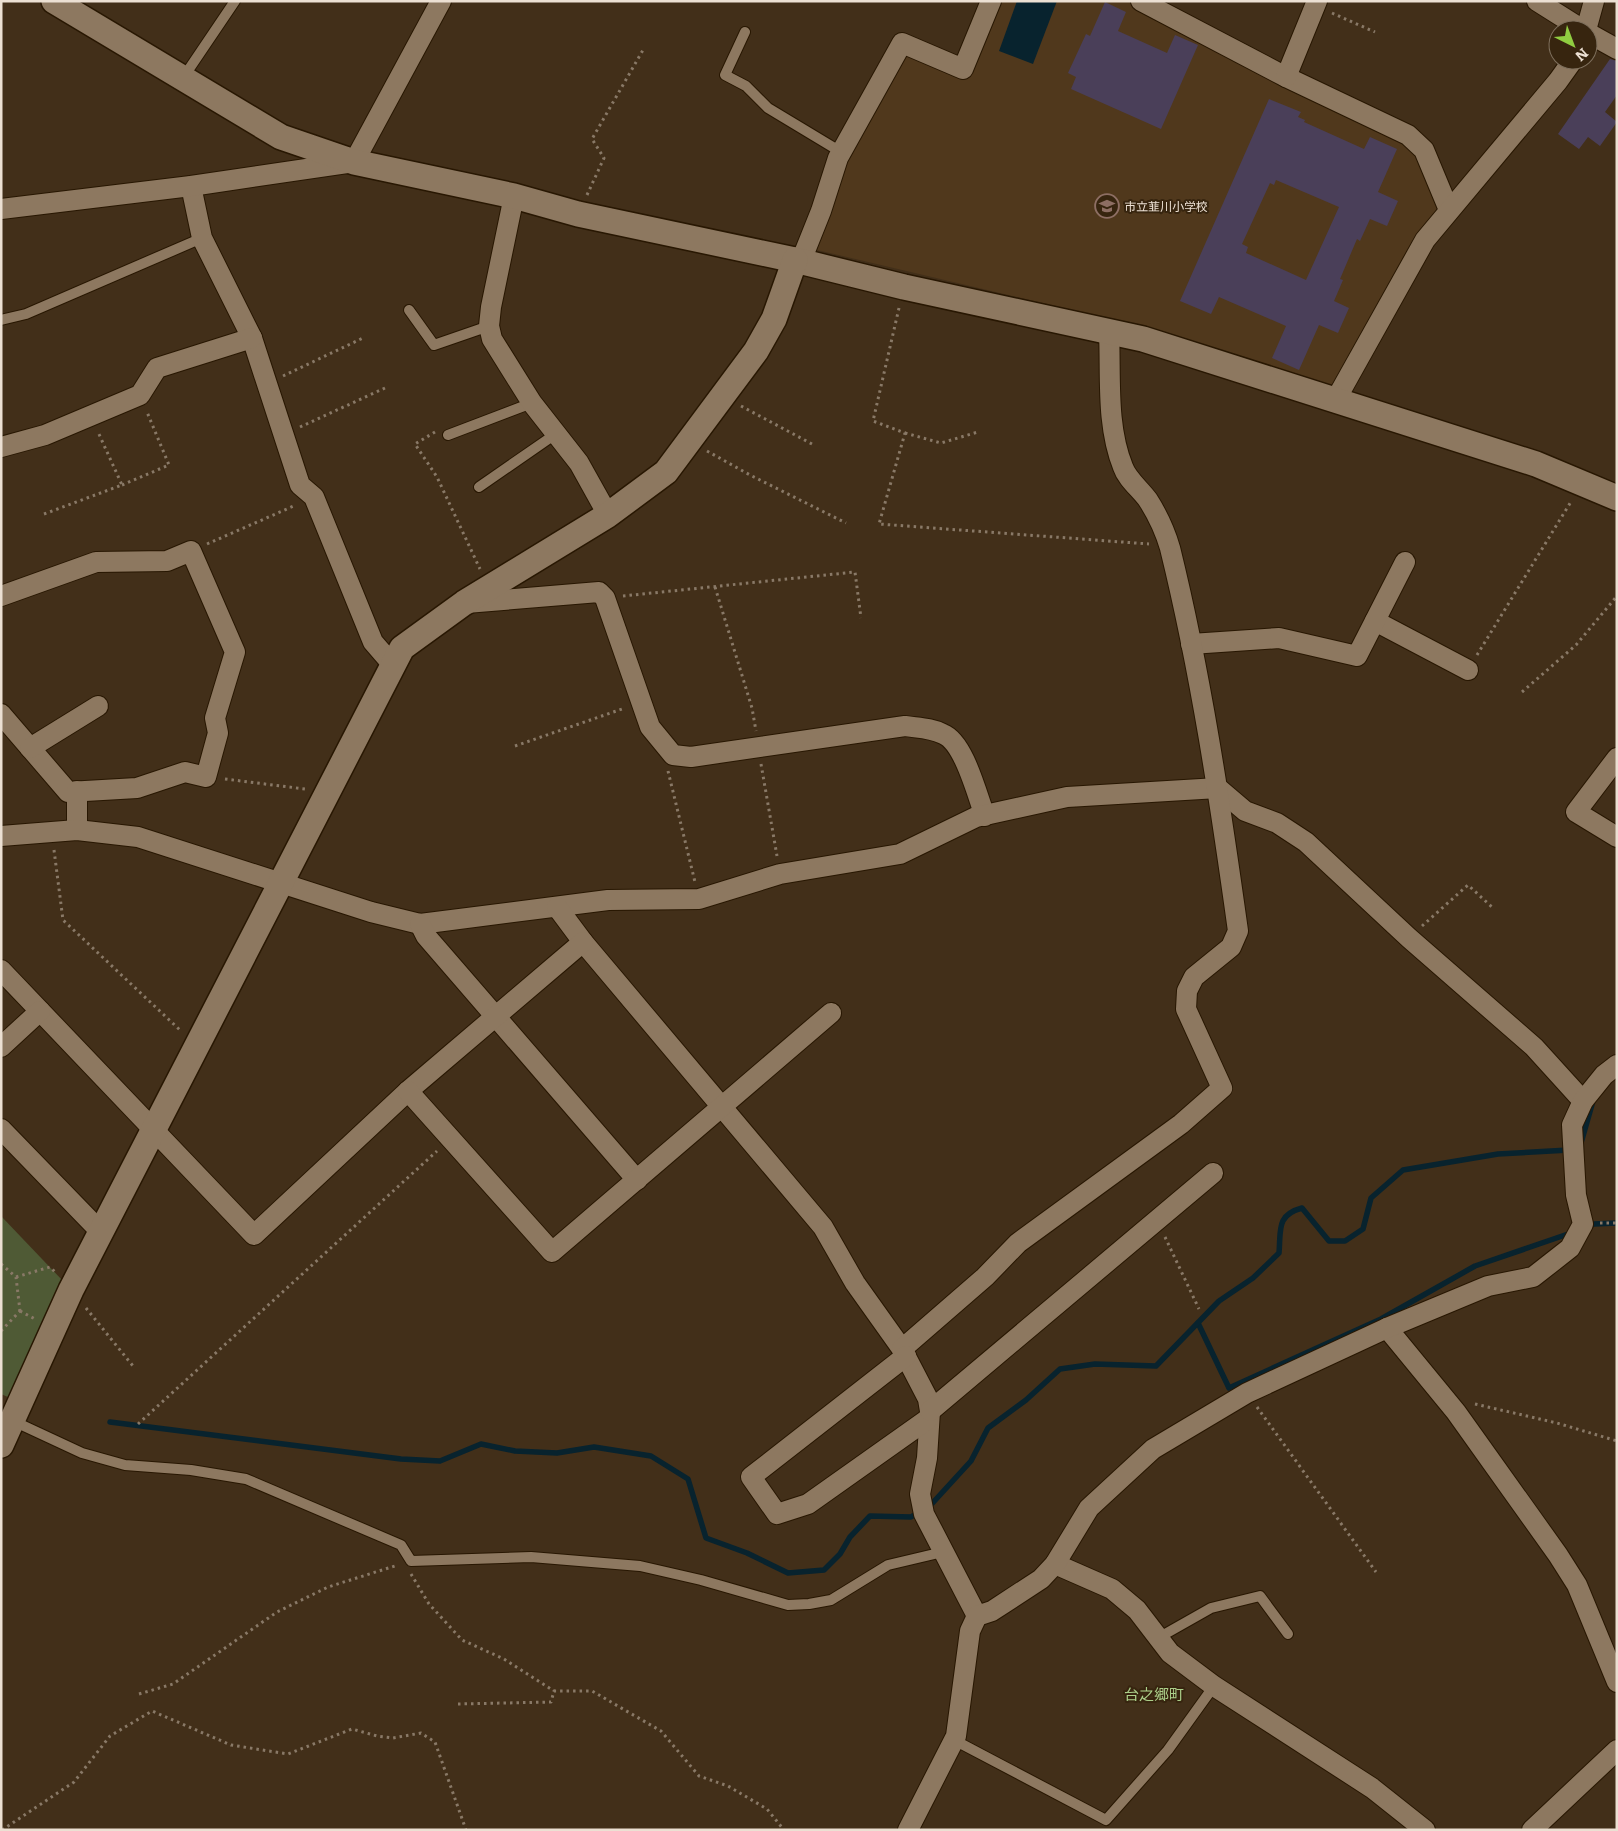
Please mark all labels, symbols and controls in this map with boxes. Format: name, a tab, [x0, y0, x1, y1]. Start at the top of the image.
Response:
north arrow	[1548, 20, 1598, 70]
text: N	[1571, 44, 1593, 67]
school or university icon: 市立韮川小学校	[1094, 193, 1120, 219]
place label: 市立韮川小学校	[1124, 197, 1208, 215]
district label: 台之郷町	[1124, 1682, 1184, 1705]

